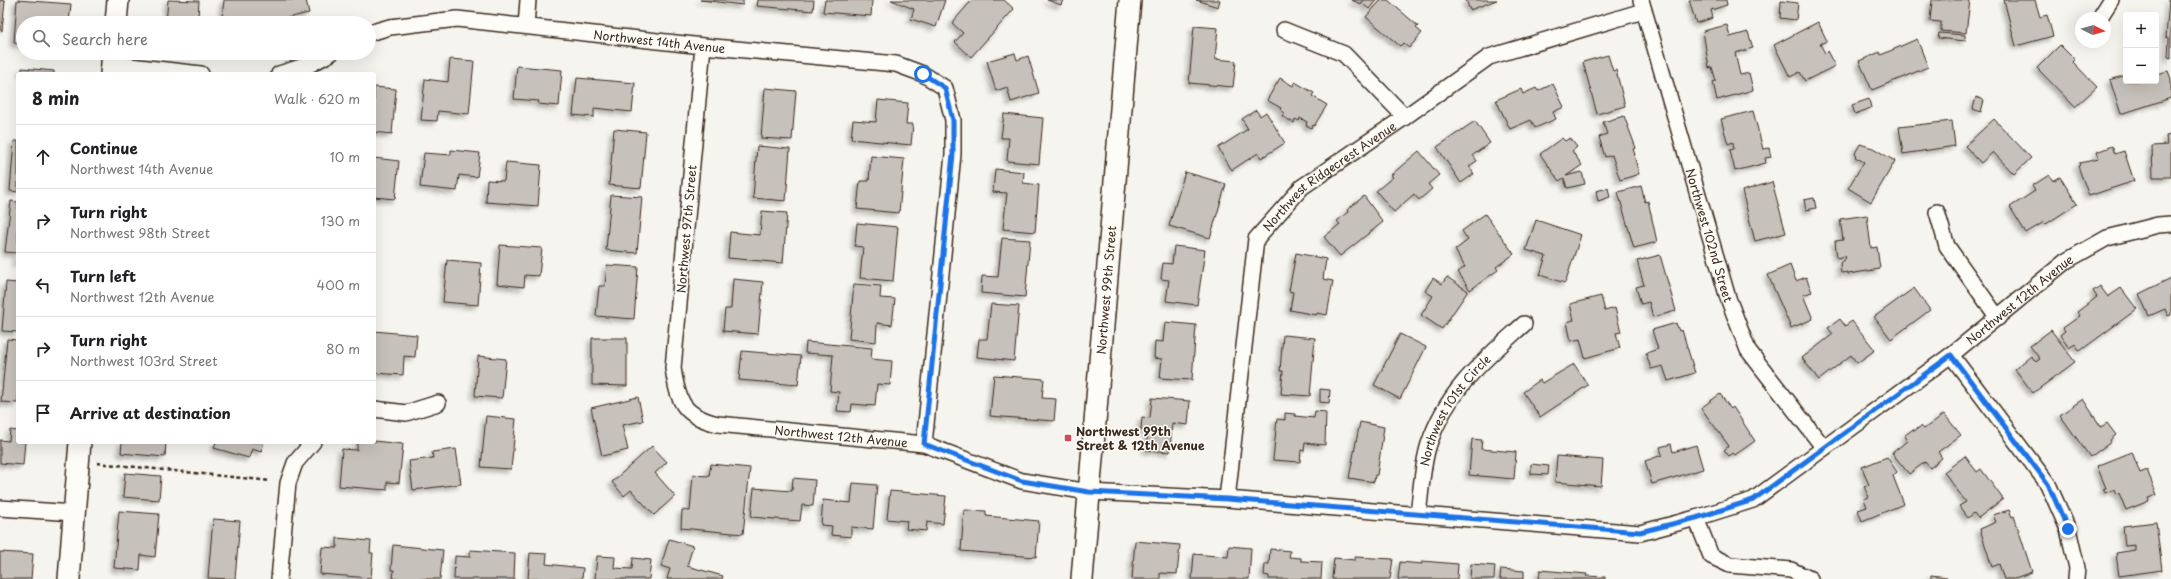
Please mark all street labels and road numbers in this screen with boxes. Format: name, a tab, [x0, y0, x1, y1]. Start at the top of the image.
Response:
street label: Northwest 14th Avenue	[593, 25, 727, 57]
street label: Northwest Ridgecrest Avenue	[1258, 116, 1400, 235]
street label: Northwest 97th Street	[671, 164, 701, 294]
street label: Northwest 102nd Street	[1682, 166, 1738, 305]
street label: Northwest 99th Street	[1092, 225, 1120, 355]
street label: Northwest 12th Avenue	[1962, 250, 2077, 348]
street label: Northwest 101st Circle	[1415, 350, 1494, 468]
street label: Northwest 12th Avenue	[774, 421, 909, 451]

